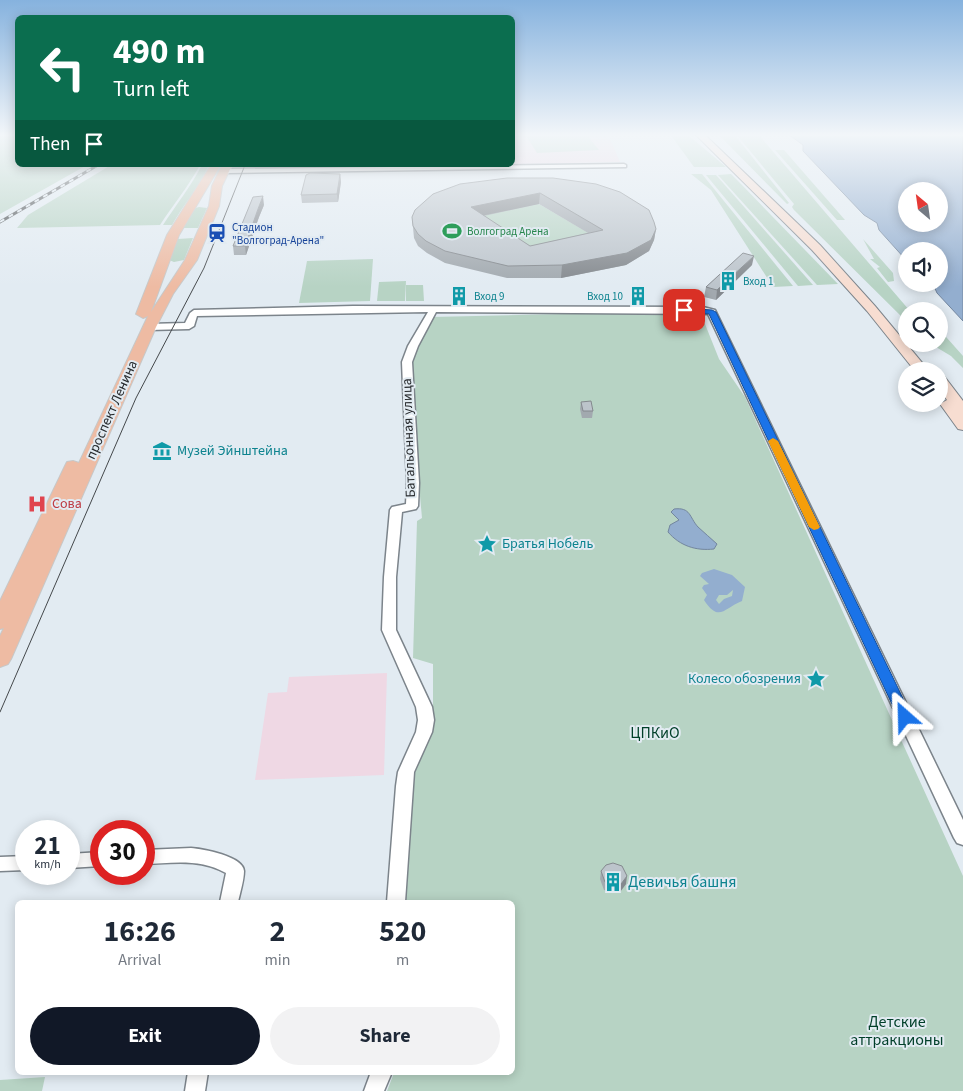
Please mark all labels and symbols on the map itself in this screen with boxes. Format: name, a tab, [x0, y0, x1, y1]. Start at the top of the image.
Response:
north arrow	[898, 182, 948, 232]
place label: Стадион "Волгоград-Арена"	[232, 220, 324, 248]
sports icon: Волгоград Арена	[441, 220, 463, 242]
station icon: Стадион "Волгоград-Арена"	[206, 222, 228, 244]
place label: Волгоград Арена	[467, 224, 549, 239]
building icon: Вход 1	[717, 270, 739, 292]
place label: Вход 1	[743, 274, 774, 289]
building icon: Вход 9	[448, 285, 470, 307]
building icon: Вход 10	[627, 285, 649, 307]
place label: Вход 9	[474, 289, 505, 304]
place label: Вход 10	[587, 289, 623, 304]
pin	[663, 289, 705, 331]
street label: проспект Ленина	[81, 357, 143, 463]
street label: Батальонная улица	[397, 378, 421, 498]
museum icon: Музей Эйнштейна	[151, 440, 173, 462]
place label: Музей Эйнштейна	[177, 441, 288, 461]
hospital icon: Сова	[26, 493, 48, 515]
place label: Сова	[52, 494, 82, 514]
place icon: Братья Нобель	[476, 533, 498, 555]
place label: Братья Нобель	[502, 534, 593, 554]
place icon: Колесо обозрения	[805, 668, 827, 690]
place label: Колесо обозрения	[688, 669, 801, 689]
position arrow	[878, 690, 930, 742]
park label: ЦПКиО	[630, 722, 680, 744]
speed limit sign: 30	[90, 820, 155, 885]
building icon: Девичья башня	[602, 871, 624, 893]
place label: Девичья башня	[628, 871, 737, 893]
park label: Детские аттракционы	[850, 1011, 944, 1051]

